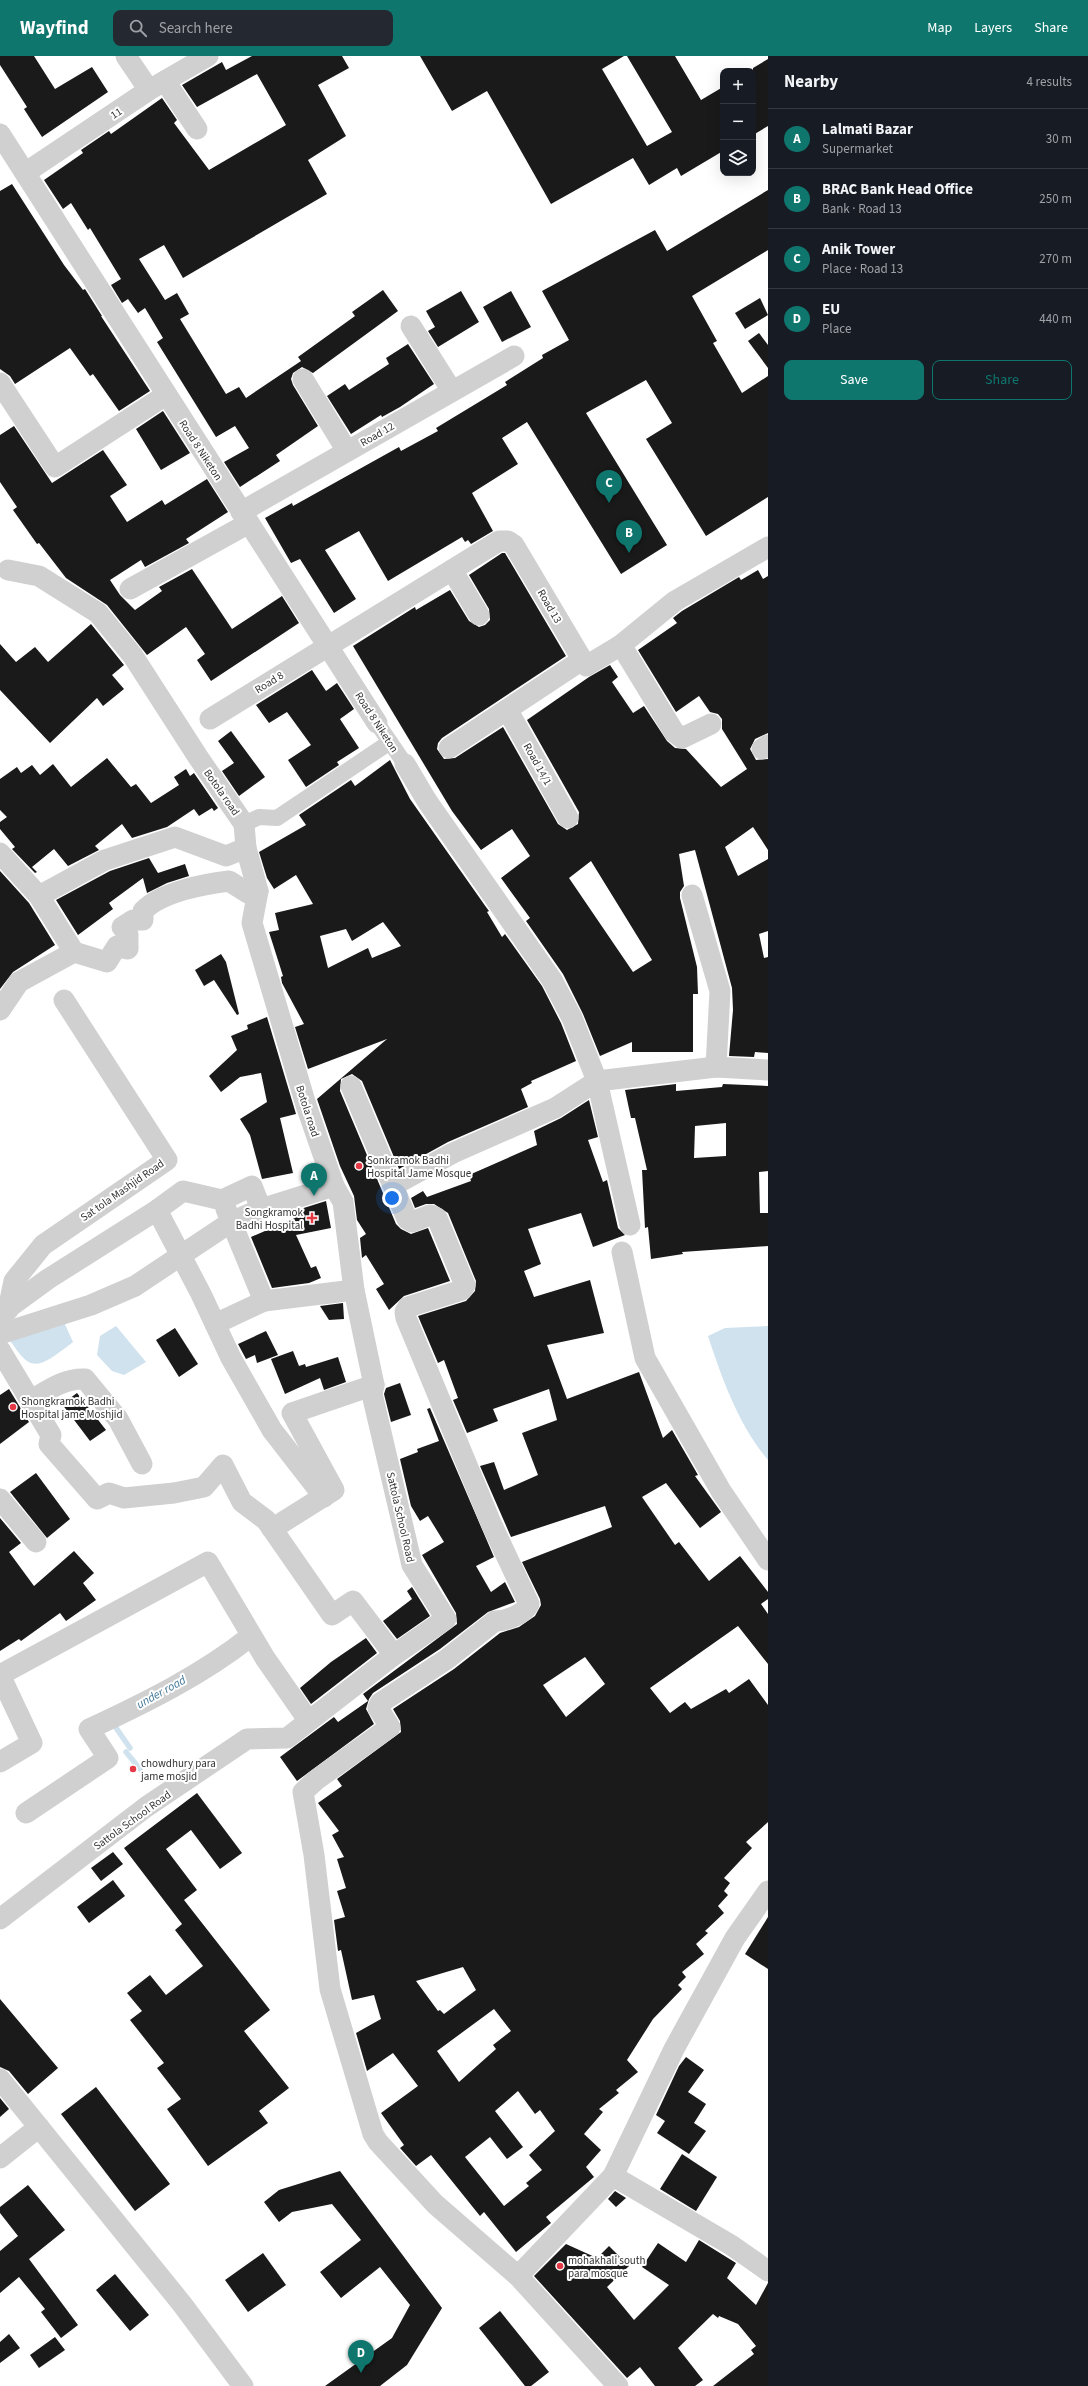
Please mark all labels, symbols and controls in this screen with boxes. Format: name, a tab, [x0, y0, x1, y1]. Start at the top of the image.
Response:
search box	[113, 10, 393, 46]
text: Wayfind	[20, 15, 89, 42]
icon: search	[127, 17, 149, 39]
text: Search here	[159, 18, 233, 39]
text: Map	[927, 18, 952, 38]
text: Layers	[974, 18, 1012, 38]
text: Share	[1034, 18, 1068, 38]
map controls	[720, 68, 756, 176]
button: +	[720, 68, 756, 104]
text: Nearby	[784, 70, 838, 94]
text: 4 results	[1027, 73, 1072, 91]
street label: 11	[108, 104, 125, 123]
button: −	[720, 104, 756, 140]
text: Lalmati Bazar	[822, 119, 913, 140]
text: A	[793, 130, 801, 148]
text: 30 m	[1046, 130, 1072, 148]
button: layers	[720, 140, 756, 176]
text: Supermarket	[822, 140, 893, 158]
text: BRAC Bank Head Office	[822, 179, 973, 200]
text: B	[793, 190, 801, 208]
text: 250 m	[1039, 190, 1072, 208]
text: Bank · Road 13	[822, 200, 902, 218]
text: Anik Tower	[822, 239, 895, 260]
text: C	[793, 250, 801, 268]
text: 270 m	[1039, 250, 1072, 268]
text: Place · Road 13	[822, 260, 903, 278]
text: EU	[822, 299, 840, 320]
text: D	[793, 310, 801, 328]
text: 440 m	[1039, 310, 1072, 328]
text: Place	[822, 320, 851, 338]
button: Save	[784, 360, 924, 400]
button: Share	[932, 360, 1072, 400]
street label: Road 8 Niketon	[175, 417, 226, 483]
street label: Road 12	[358, 419, 397, 450]
pin: C	[596, 470, 622, 503]
pin: B	[616, 520, 642, 553]
street label: Road 13	[534, 587, 565, 626]
street label: Road 8	[252, 667, 287, 697]
street label: Road 8 Niketon	[351, 689, 402, 755]
street label: Road 14/1	[520, 740, 555, 788]
street label: Botola road	[200, 766, 243, 818]
street label: Botola road	[292, 1083, 323, 1139]
place label: Sonkramok Badhi Hospital Jame Mosque	[367, 1153, 472, 1181]
street label: Sat tola Mashjid Road	[78, 1156, 167, 1225]
marker: Sonkramok Badhi Hospital Jame Mosque	[354, 1161, 364, 1171]
pin: A	[301, 1163, 327, 1196]
your location	[382, 1188, 402, 1208]
place label: Songkramok Badhi Hospital	[236, 1205, 304, 1233]
marker: Songkramok Badhi Hospital	[306, 1212, 318, 1224]
place label: Shongkramok Badhi Hospital jame Moshjid	[21, 1394, 123, 1422]
marker: Shongkramok Badhi Hospital jame Moshjid	[8, 1402, 18, 1412]
street label: Sattola School Road	[383, 1470, 418, 1564]
water label: under road	[133, 1672, 190, 1713]
place label: chowdhury para jame mosjid	[140, 1756, 216, 1784]
marker: chowdhury para jame mosjid	[128, 1764, 138, 1774]
street label: Sattola School Road	[91, 1787, 174, 1854]
place label: mohakhali south para mosque	[568, 2253, 646, 2281]
marker: mohakhali south para mosque	[555, 2261, 565, 2271]
pin: D	[348, 2340, 374, 2373]

